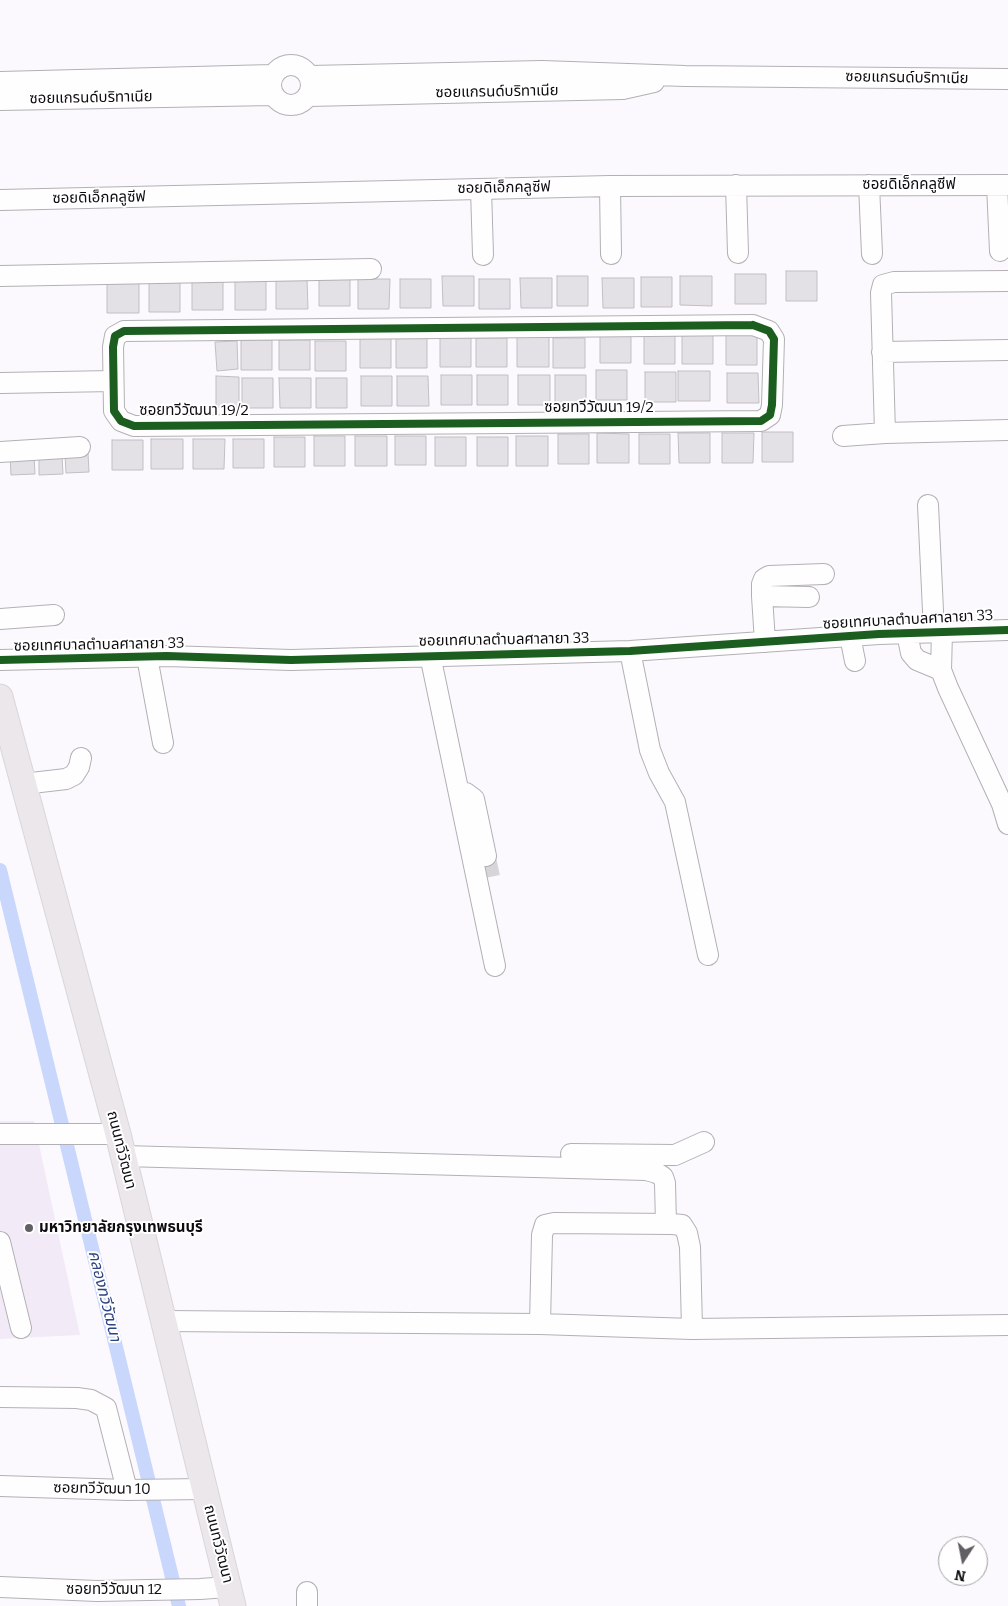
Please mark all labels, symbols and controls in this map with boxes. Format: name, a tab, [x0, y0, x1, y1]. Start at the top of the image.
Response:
street label: ซอยแกรนด์บริทาเนีย	[845, 68, 969, 88]
street label: ซอยแกรนด์บริทาเนีย	[435, 82, 559, 102]
street label: ซอยแกรนด์บริทาเนีย	[29, 88, 153, 108]
street label: ซอยดิเอ็กคลูซีฟ	[862, 176, 956, 194]
street label: ซอยดิเอ็กคลูซีฟ	[457, 178, 551, 198]
street label: ซอยดิเอ็กคลูซีฟ	[52, 188, 146, 208]
street label: ซอยทวีวัฒนา 19/2	[544, 399, 654, 417]
street label: ซอยทวีวัฒนา 19/2	[139, 402, 249, 420]
street label: ซอยเทศบาลตำบลศาลายา 33	[822, 607, 994, 633]
street label: ซอยเทศบาลตำบลศาลายา 33	[418, 630, 590, 650]
street label: ซอยเทศบาลตำบลศาลายา 33	[13, 635, 185, 655]
street label: ถนนทวีวัฒนา	[103, 1109, 139, 1191]
place label: มหาวิทยาลัยกรุงเทพธนบุรี	[39, 1219, 203, 1237]
marker: มหาวิทยาลัยกรุงเทพธนบุรี	[23, 1222, 35, 1234]
water label: คลองทวีวัฒนา	[83, 1249, 125, 1343]
street label: ซอยทวีวัฒนา 10	[53, 1479, 151, 1499]
street label: ถนนทวีวัฒนา	[200, 1503, 236, 1585]
north arrow	[938, 1536, 988, 1586]
text: N	[953, 1566, 967, 1585]
street label: ซอยทวีวัฒนา 12	[66, 1581, 162, 1599]

